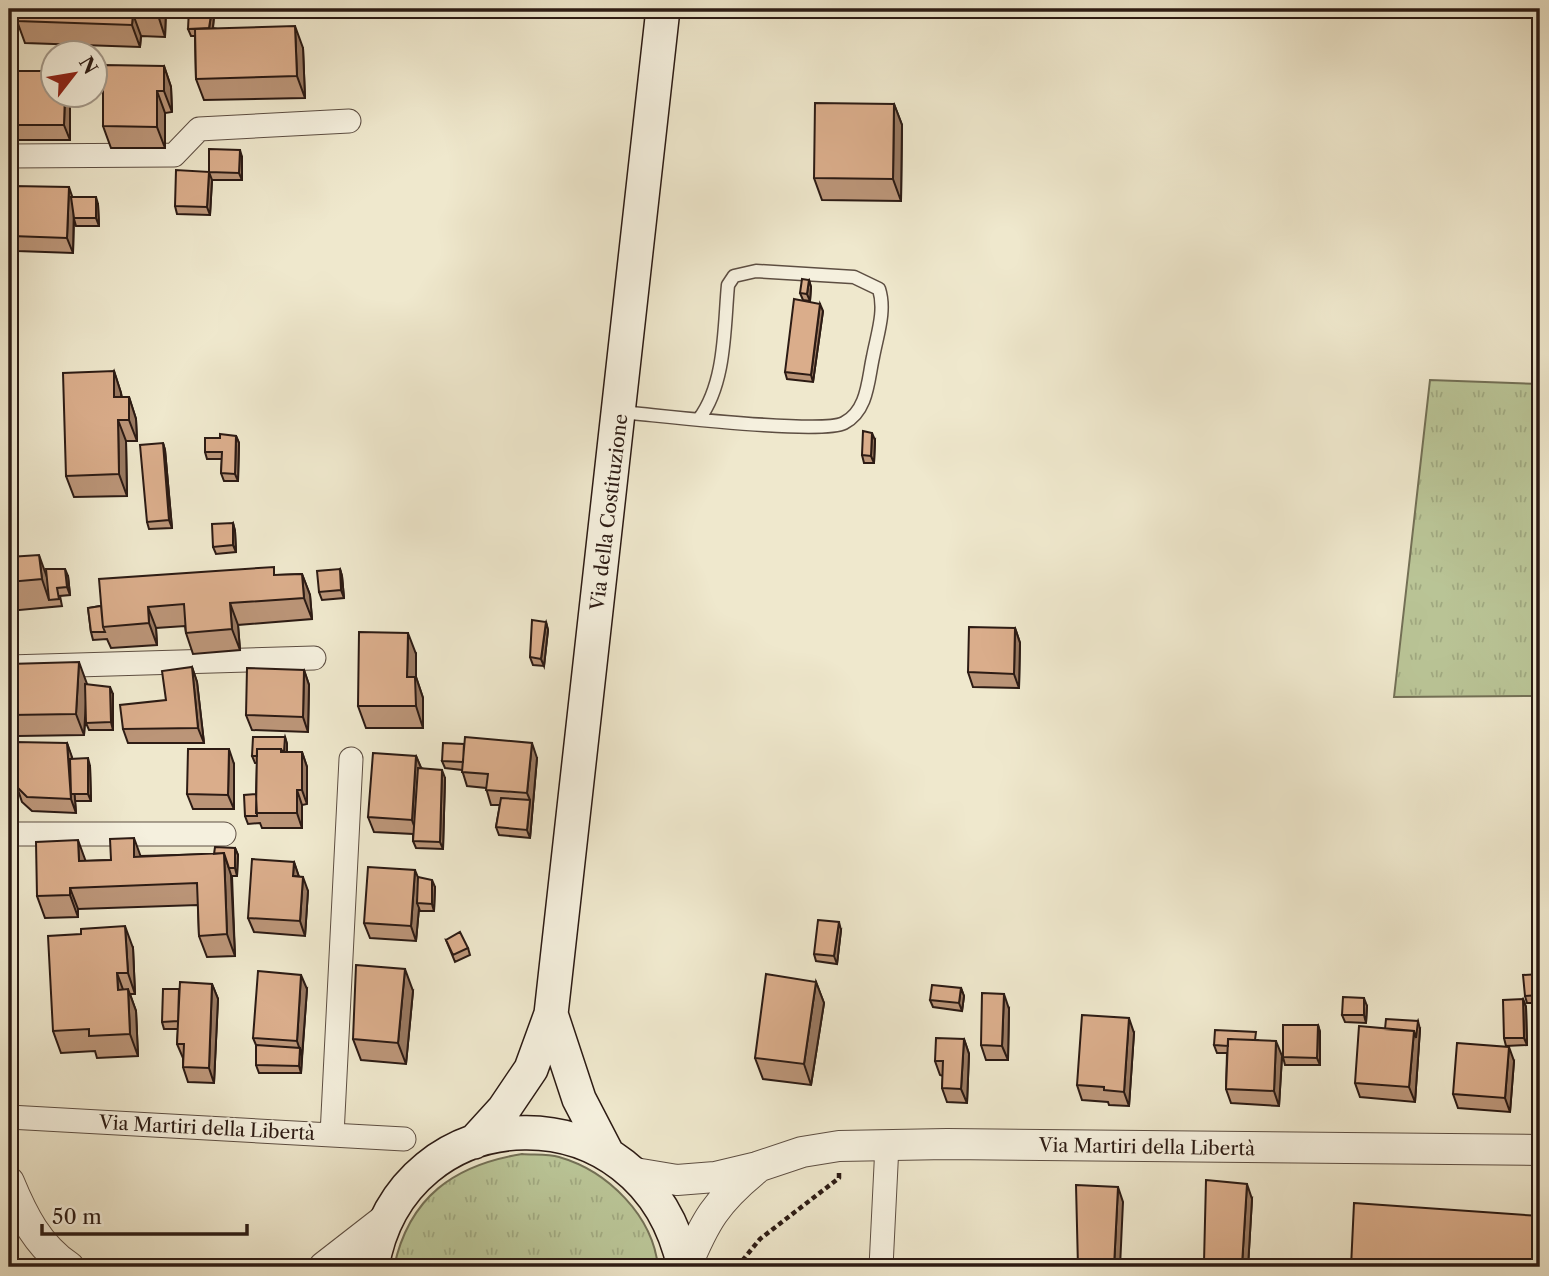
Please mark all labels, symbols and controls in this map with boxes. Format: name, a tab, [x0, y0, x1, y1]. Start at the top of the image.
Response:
north arrow	[38, 38, 108, 108]
text: N	[74, 53, 102, 79]
street label: Via della Costituzione	[585, 412, 632, 613]
street label: Via Martiri della Libertà	[97, 1111, 316, 1145]
street label: Via Martiri della Libertà	[1038, 1134, 1255, 1160]
scale bar	[42, 1192, 247, 1236]
text: 50 m	[52, 1204, 102, 1229]

